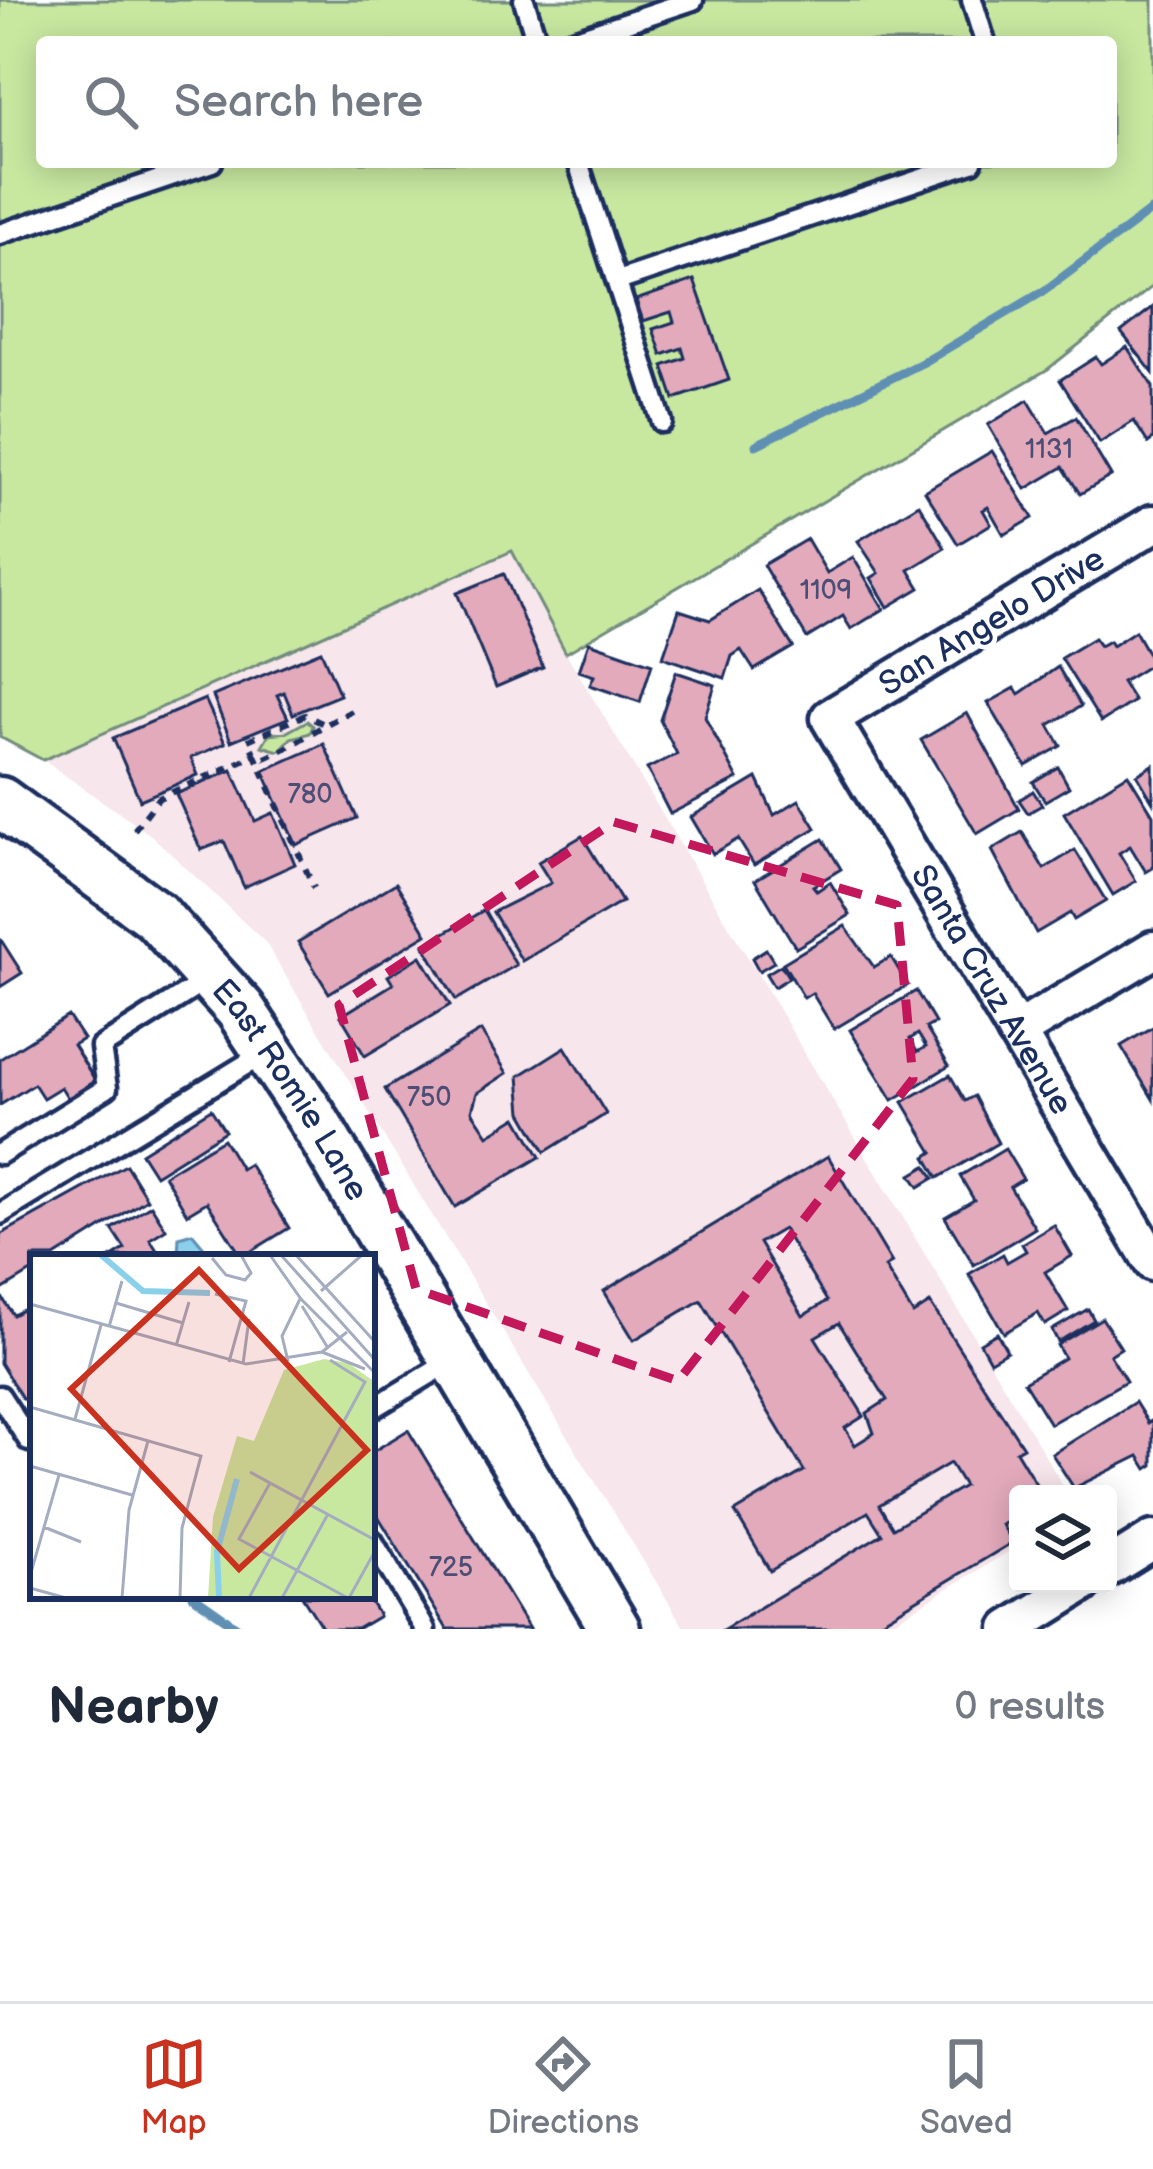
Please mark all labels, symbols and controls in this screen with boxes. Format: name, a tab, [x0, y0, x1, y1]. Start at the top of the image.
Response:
search box	[36, 36, 1117, 168]
icon: search	[78, 69, 144, 135]
text: Search here	[174, 75, 423, 130]
house number: 1131	[1025, 434, 1073, 466]
street label: San Angelo Drive	[872, 539, 1112, 705]
house number: 1109	[800, 575, 852, 607]
house number: 780	[288, 779, 332, 811]
street label: Santa Cruz Avenue	[902, 858, 1081, 1122]
street label: East Romie Lane	[203, 971, 377, 1208]
house number: 750	[407, 1082, 451, 1114]
inset map	[30, 1254, 375, 1599]
map controls	[1009, 1485, 1117, 1593]
button: layers	[1009, 1485, 1117, 1593]
house number: 725	[429, 1552, 473, 1584]
text: Nearby	[48, 1677, 219, 1738]
text: 0 results	[954, 1684, 1105, 1731]
tab: Map	[140, 2031, 207, 2143]
tab: Directions	[487, 2031, 639, 2143]
tab: Saved	[920, 2031, 1013, 2143]

